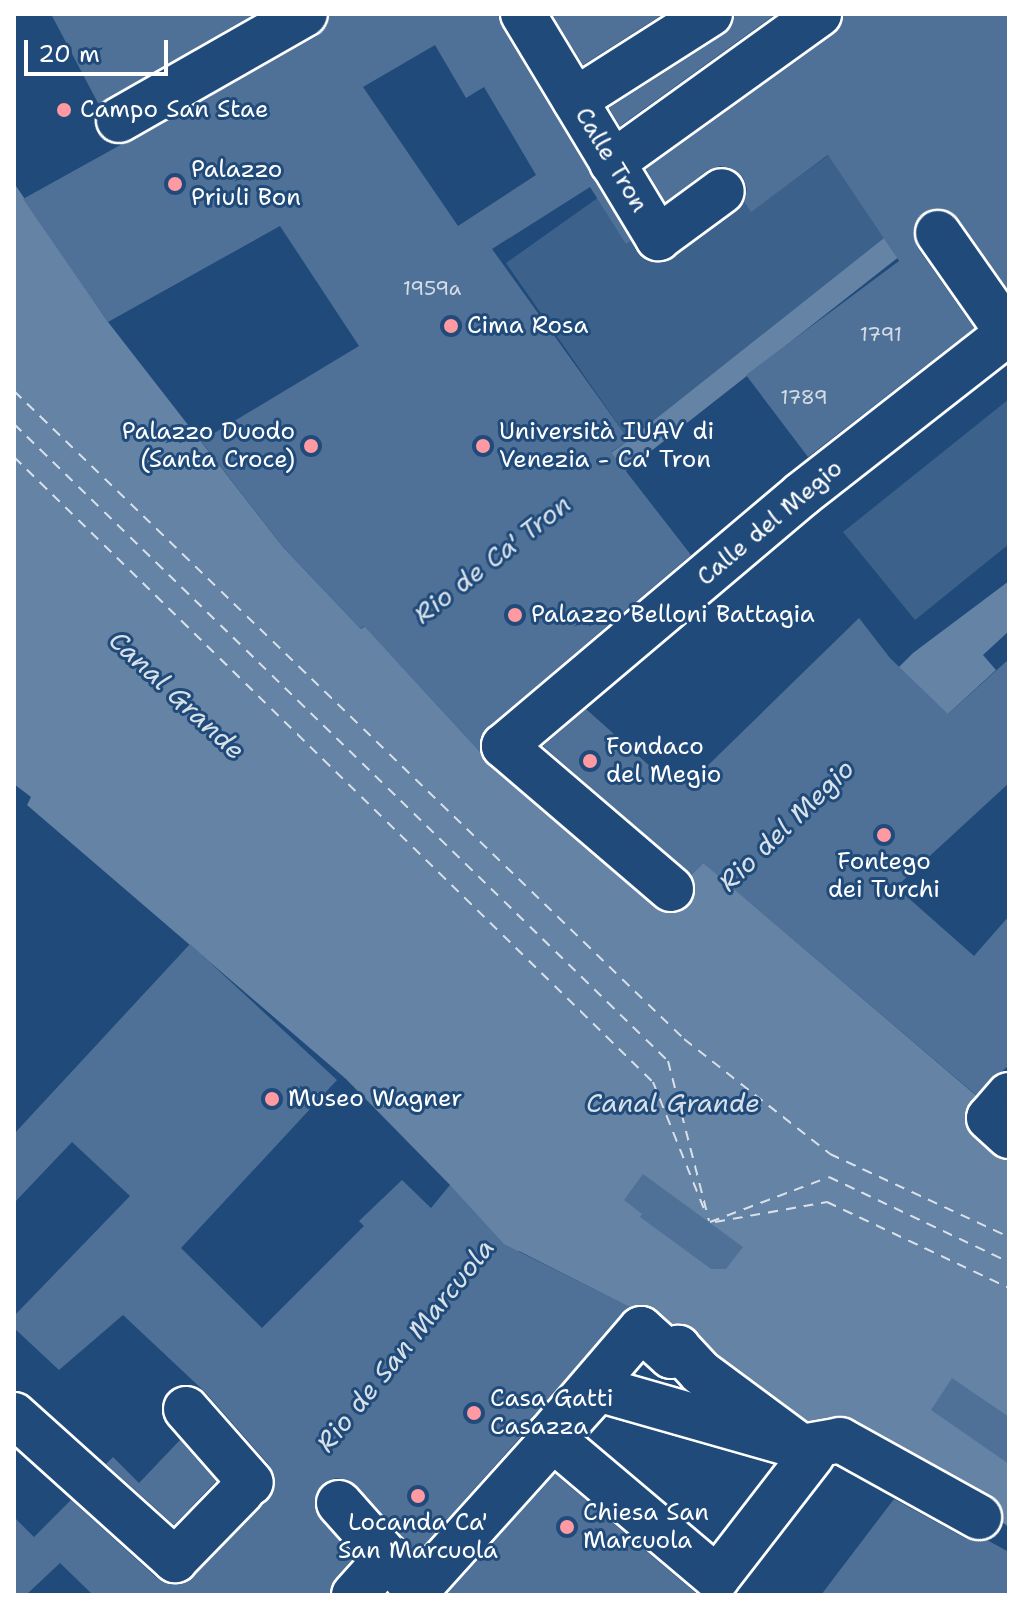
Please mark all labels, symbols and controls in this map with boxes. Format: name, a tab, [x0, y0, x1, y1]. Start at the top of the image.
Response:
scale bar	[28, 24, 172, 74]
text: 20 m	[38, 38, 100, 70]
place label: Campo San Stae	[80, 96, 269, 124]
marker: Campo San Stae	[55, 101, 73, 119]
street label: Calle Tron	[568, 102, 654, 218]
place label: Palazzo Priuli Bon	[191, 156, 301, 212]
marker: Palazzo Priuli Bon	[166, 175, 184, 193]
house number: 1959a	[403, 276, 461, 300]
place label: Cima Rosa	[467, 312, 588, 340]
marker: Cima Rosa	[442, 317, 460, 335]
house number: 1791	[860, 322, 902, 346]
house number: 1789	[780, 385, 828, 409]
place label: Palazzo Duodo (Santa Croce)	[122, 418, 295, 474]
place label: Università IUAV di Venezia - Ca' Tron	[499, 418, 714, 474]
marker: Palazzo Duodo (Santa Croce)	[302, 437, 320, 455]
marker: Università IUAV di Venezia - Ca' Tron	[474, 437, 492, 455]
street label: Calle del Megio	[692, 454, 848, 592]
water label: Rio de Ca' Tron	[407, 488, 577, 630]
place label: Palazzo Belloni Battagia	[531, 601, 815, 629]
marker: Palazzo Belloni Battagia	[506, 606, 524, 624]
water label: Canal Grande	[103, 624, 251, 766]
place label: Fondaco del Megio	[606, 733, 721, 789]
marker: Fondaco del Megio	[581, 752, 599, 770]
water label: Rio del Megio	[712, 753, 860, 897]
marker: Fontego dei Turchi	[875, 826, 893, 844]
place label: Fontego dei Turchi	[828, 848, 940, 904]
place label: Museo Wagner	[288, 1085, 462, 1113]
water label: Canal Grande	[586, 1087, 760, 1119]
marker: Museo Wagner	[263, 1090, 281, 1108]
water label: Rio de San Marcuola	[309, 1232, 501, 1458]
place label: Casa Gatti Casazza	[490, 1385, 614, 1441]
marker: Casa Gatti Casazza	[465, 1404, 483, 1422]
marker: Locanda Ca' San Marcuola	[409, 1487, 427, 1505]
place label: Chiesa San Marcuola	[583, 1499, 709, 1555]
place label: Locanda Ca' San Marcuola	[338, 1509, 498, 1565]
marker: Chiesa San Marcuola	[558, 1518, 576, 1536]

